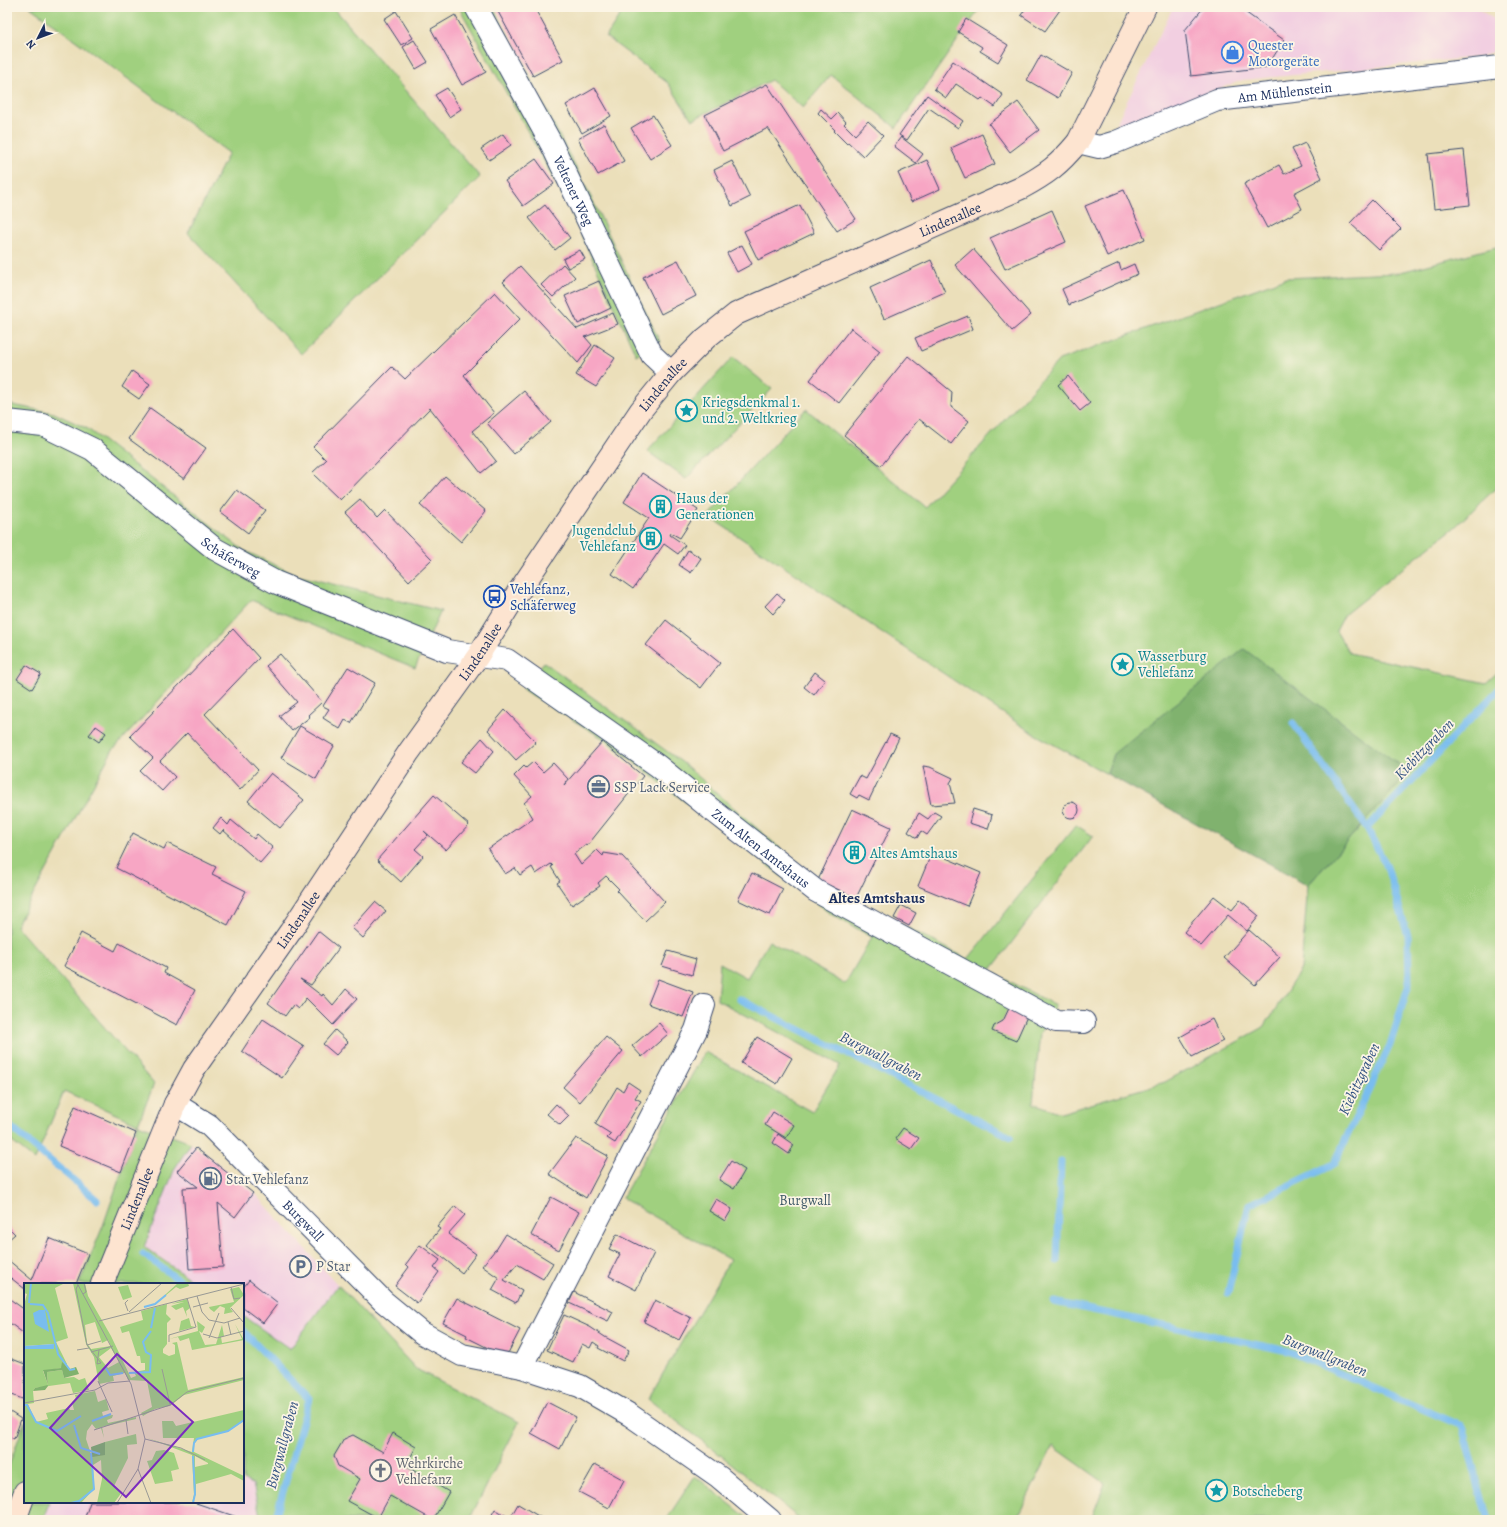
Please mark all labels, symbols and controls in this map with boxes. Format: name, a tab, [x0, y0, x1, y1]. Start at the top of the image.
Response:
north arrow	[18, 18, 58, 58]
text: N	[23, 36, 39, 52]
place label: Quester Motorgeräte	[1248, 36, 1319, 71]
shop icon: Quester Motorgeräte	[1219, 40, 1245, 66]
street label: Am Mühlenstein	[1236, 77, 1333, 107]
street label: Veltener Weg	[548, 152, 598, 229]
street label: Lindenallee	[916, 197, 984, 241]
street label: Lindenallee	[634, 353, 691, 416]
place label: Kriegsdenkmal 1. und 2. Weltkrieg	[702, 393, 801, 428]
place icon: Kriegsdenkmal 1. und 2. Weltkrieg	[674, 397, 700, 423]
place label: Haus der Generationen	[676, 489, 755, 524]
building icon: Haus der Generationen	[648, 493, 674, 519]
place label: Jugendclub Vehlefanz	[572, 521, 636, 556]
building icon: Jugendclub Vehlefanz	[638, 525, 664, 551]
street label: Schäferweg	[197, 532, 264, 582]
place label: Vehlefanz, Schäferweg	[509, 580, 576, 615]
bus stop icon: Vehlefanz, Schäferweg	[482, 584, 508, 610]
street label: Lindenallee	[454, 619, 506, 685]
place label: Wasserburg Vehlefanz	[1137, 647, 1206, 682]
place icon: Wasserburg Vehlefanz	[1109, 651, 1135, 677]
water label: Kiebitzgraben	[1390, 714, 1458, 784]
office icon: SSP Lack Service	[585, 774, 611, 800]
place label: SSP Lack Service	[614, 778, 710, 797]
street label: Zum Alten Amtshaus	[708, 804, 814, 892]
building icon: Altes Amtshaus	[841, 840, 867, 866]
place label: Altes Amtshaus	[869, 844, 958, 863]
street label: Lindenallee	[272, 887, 324, 953]
district label: Altes Amtshaus	[828, 888, 925, 908]
water label: Burgwallgraben	[836, 1027, 926, 1085]
water label: Kiebitzgraben	[1334, 1040, 1384, 1118]
street label: Lindenallee	[115, 1165, 158, 1233]
fuel station icon: Star Vehlefanz	[198, 1166, 224, 1192]
place label: Star Vehlefanz	[226, 1170, 309, 1189]
park label: Burgwall	[779, 1191, 831, 1210]
street label: Burgwall	[278, 1195, 328, 1246]
parking icon: P Star	[287, 1253, 313, 1279]
place label: P Star	[316, 1257, 351, 1276]
inset map	[24, 1283, 244, 1503]
water label: Burgwallgraben	[1280, 1329, 1370, 1381]
water label: Burgwallgraben	[261, 1399, 303, 1491]
place label: Wehrkirche Vehlefanz	[395, 1454, 463, 1489]
church icon: Wehrkirche Vehlefanz	[367, 1458, 393, 1484]
place icon: Botscheberg	[1203, 1478, 1229, 1504]
place label: Botscheberg	[1232, 1482, 1303, 1501]

